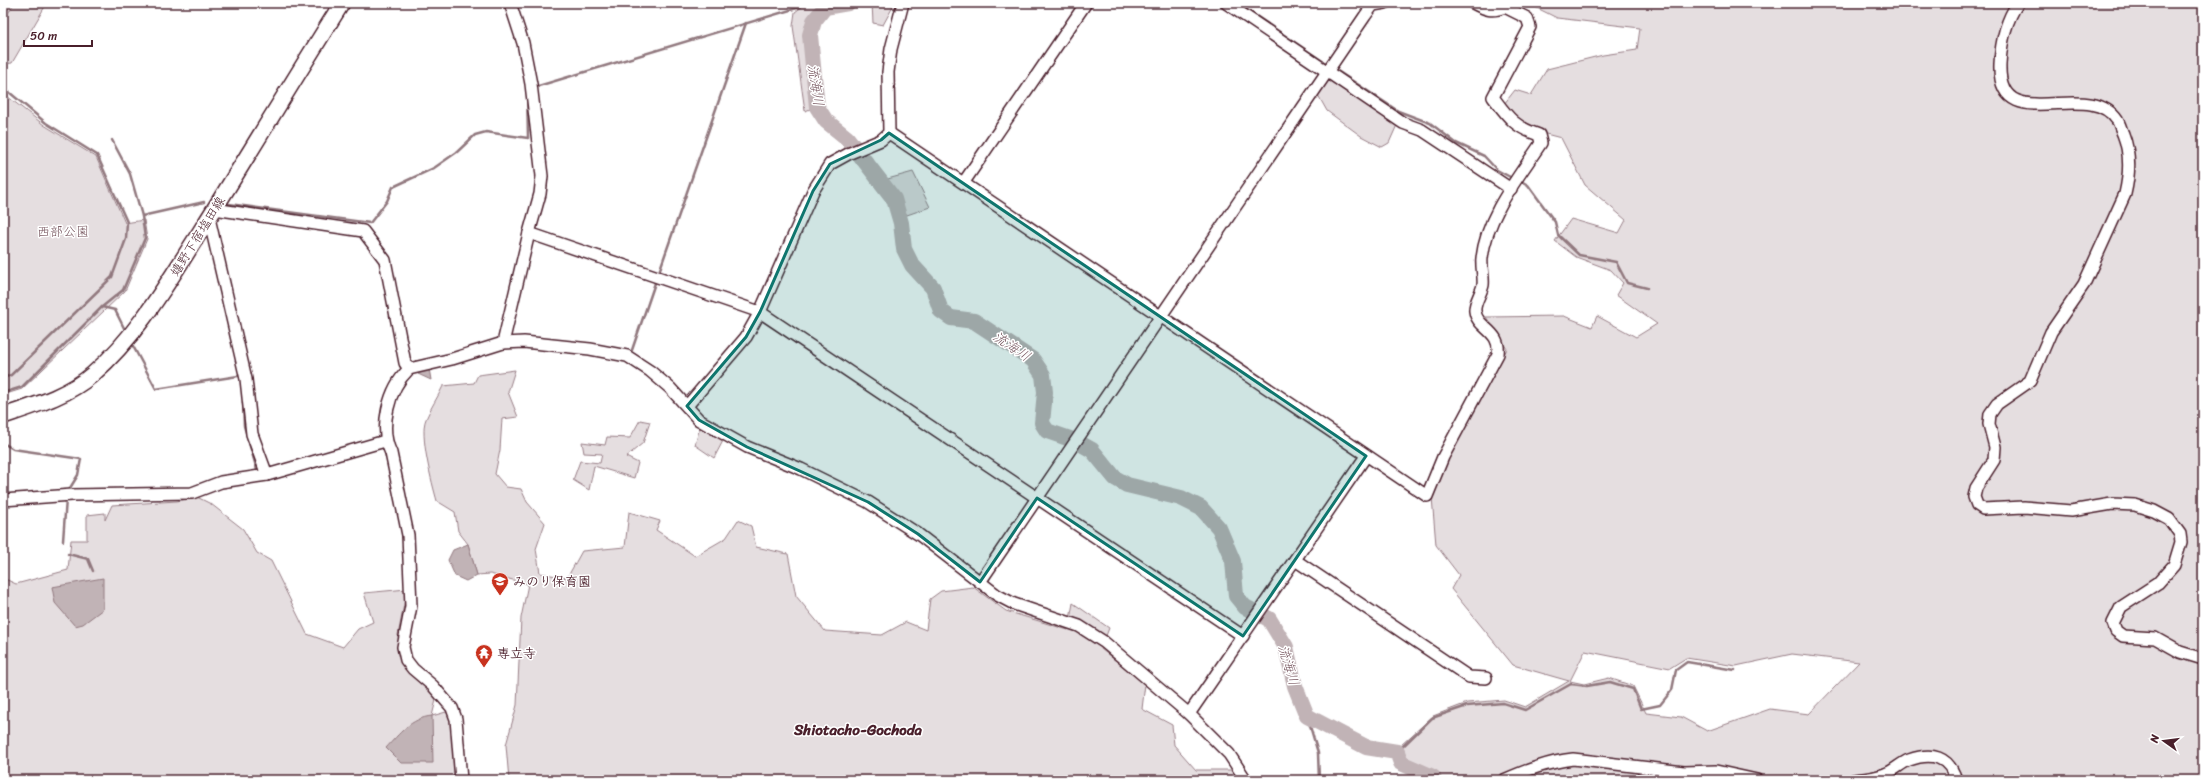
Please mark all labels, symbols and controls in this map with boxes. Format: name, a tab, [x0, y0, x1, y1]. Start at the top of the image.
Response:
scale bar	[24, 22, 92, 48]
text: 50 m	[30, 25, 57, 47]
water label: 流海川	[800, 62, 831, 108]
street label: 嬉野下宿塩田線	[164, 191, 232, 281]
park label: 西部公園	[37, 220, 89, 243]
water label: 流海川	[987, 324, 1036, 369]
place label: みのり保育園	[513, 570, 591, 593]
school or university icon: みのり保育園	[490, 571, 510, 596]
water label: 流海川	[1270, 641, 1307, 689]
place label: 専立寺	[497, 642, 536, 665]
temple icon: 専立寺	[474, 643, 494, 668]
district label: Shiotacho-Gochoda	[793, 717, 923, 743]
north arrow	[2144, 721, 2184, 761]
text: N	[2144, 732, 2165, 746]

